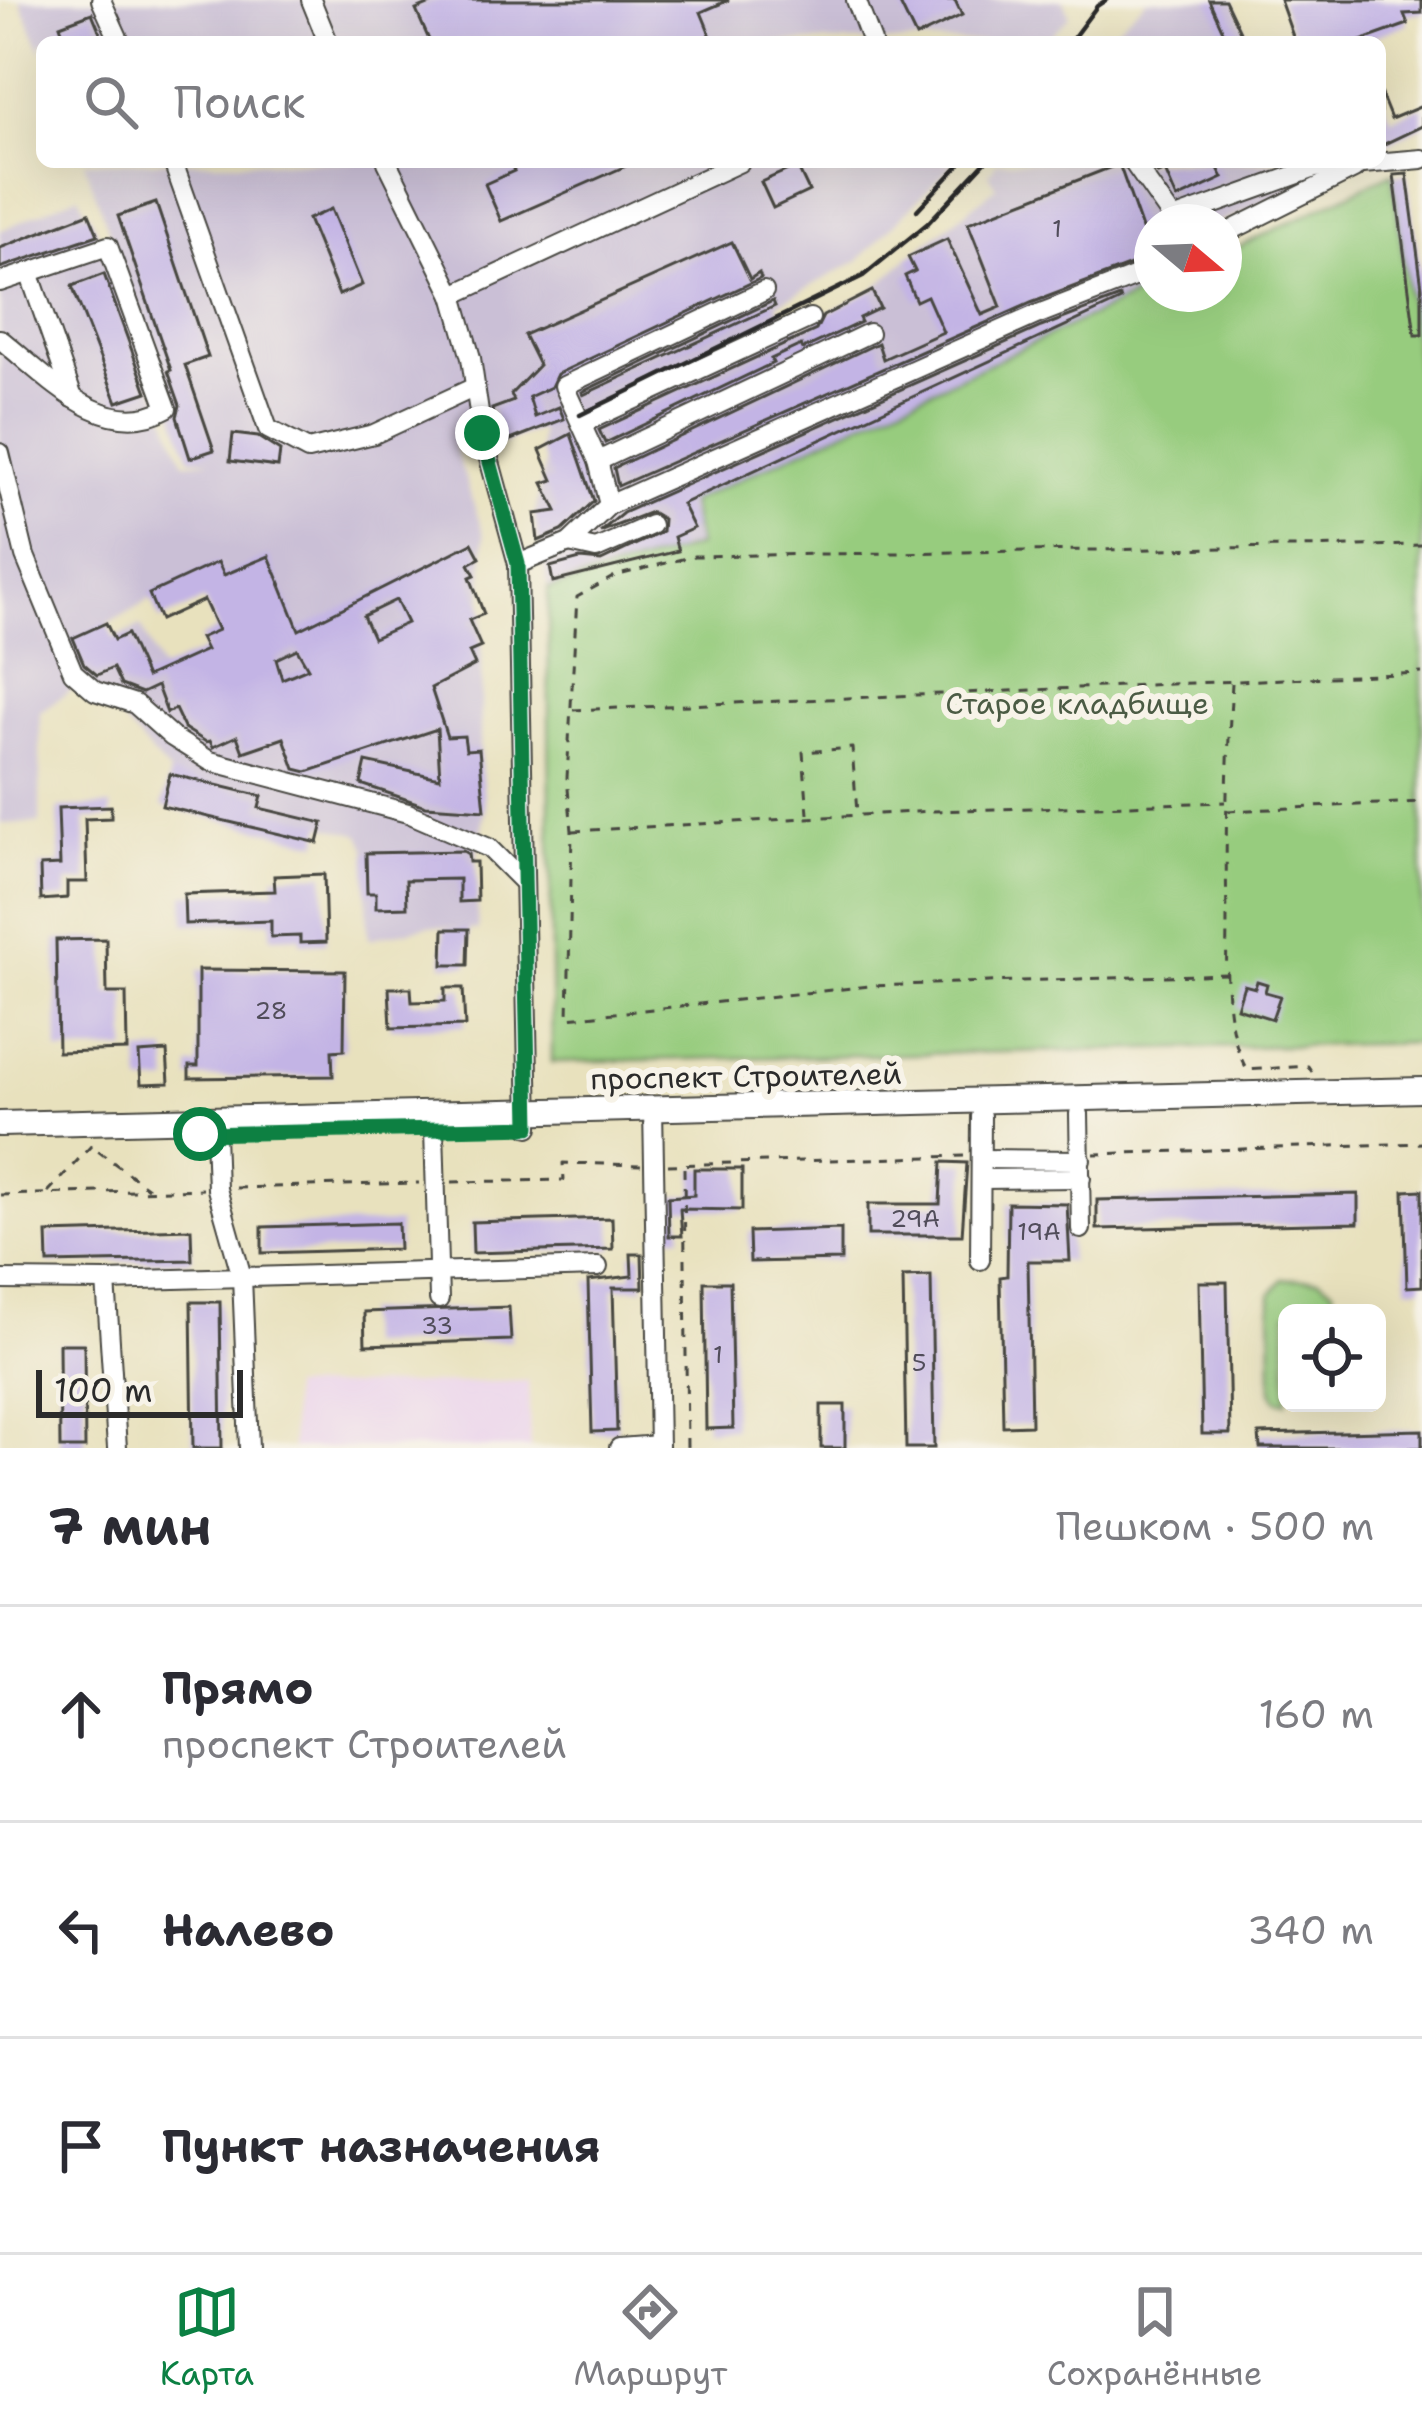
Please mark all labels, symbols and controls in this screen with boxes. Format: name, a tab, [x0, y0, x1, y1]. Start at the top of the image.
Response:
search box	[36, 36, 1386, 168]
icon: search	[78, 69, 144, 135]
text: Поиск	[174, 72, 305, 132]
north arrow	[1134, 204, 1242, 312]
house number: 1	[1052, 213, 1062, 245]
route end	[455, 406, 509, 460]
park label: Старое кладбище	[945, 683, 1209, 724]
house number: 28	[255, 995, 287, 1027]
street label: проспект Строителей	[590, 1053, 902, 1099]
route start	[173, 1107, 227, 1161]
house number: 29А	[890, 1203, 940, 1235]
house number: 19А	[1017, 1216, 1061, 1248]
map controls	[1278, 1304, 1386, 1412]
button: locate	[1278, 1304, 1386, 1412]
house number: 33	[421, 1310, 453, 1342]
house number: 1	[713, 1339, 723, 1371]
house number: 5	[912, 1347, 926, 1379]
scale bar	[36, 1364, 243, 1417]
text: 100 m	[54, 1368, 153, 1413]
text: 7 мин	[48, 1492, 212, 1560]
text: Пешком · 500 m	[1056, 1500, 1374, 1552]
text: Прямо	[162, 1658, 313, 1718]
icon: ahead	[48, 1681, 114, 1747]
text: 160 m	[1259, 1688, 1374, 1740]
text: проспект Строителей	[162, 1718, 567, 1770]
icon: left	[48, 1897, 114, 1963]
text: Налево	[162, 1900, 335, 1960]
text: 340 m	[1247, 1904, 1374, 1956]
icon: arrive	[48, 2113, 114, 2179]
text: Пункт назначения	[162, 2116, 601, 2176]
tab: Карта	[160, 2279, 254, 2396]
tab: Маршрут	[573, 2279, 727, 2396]
tab: Сохранённые	[1047, 2279, 1262, 2396]

